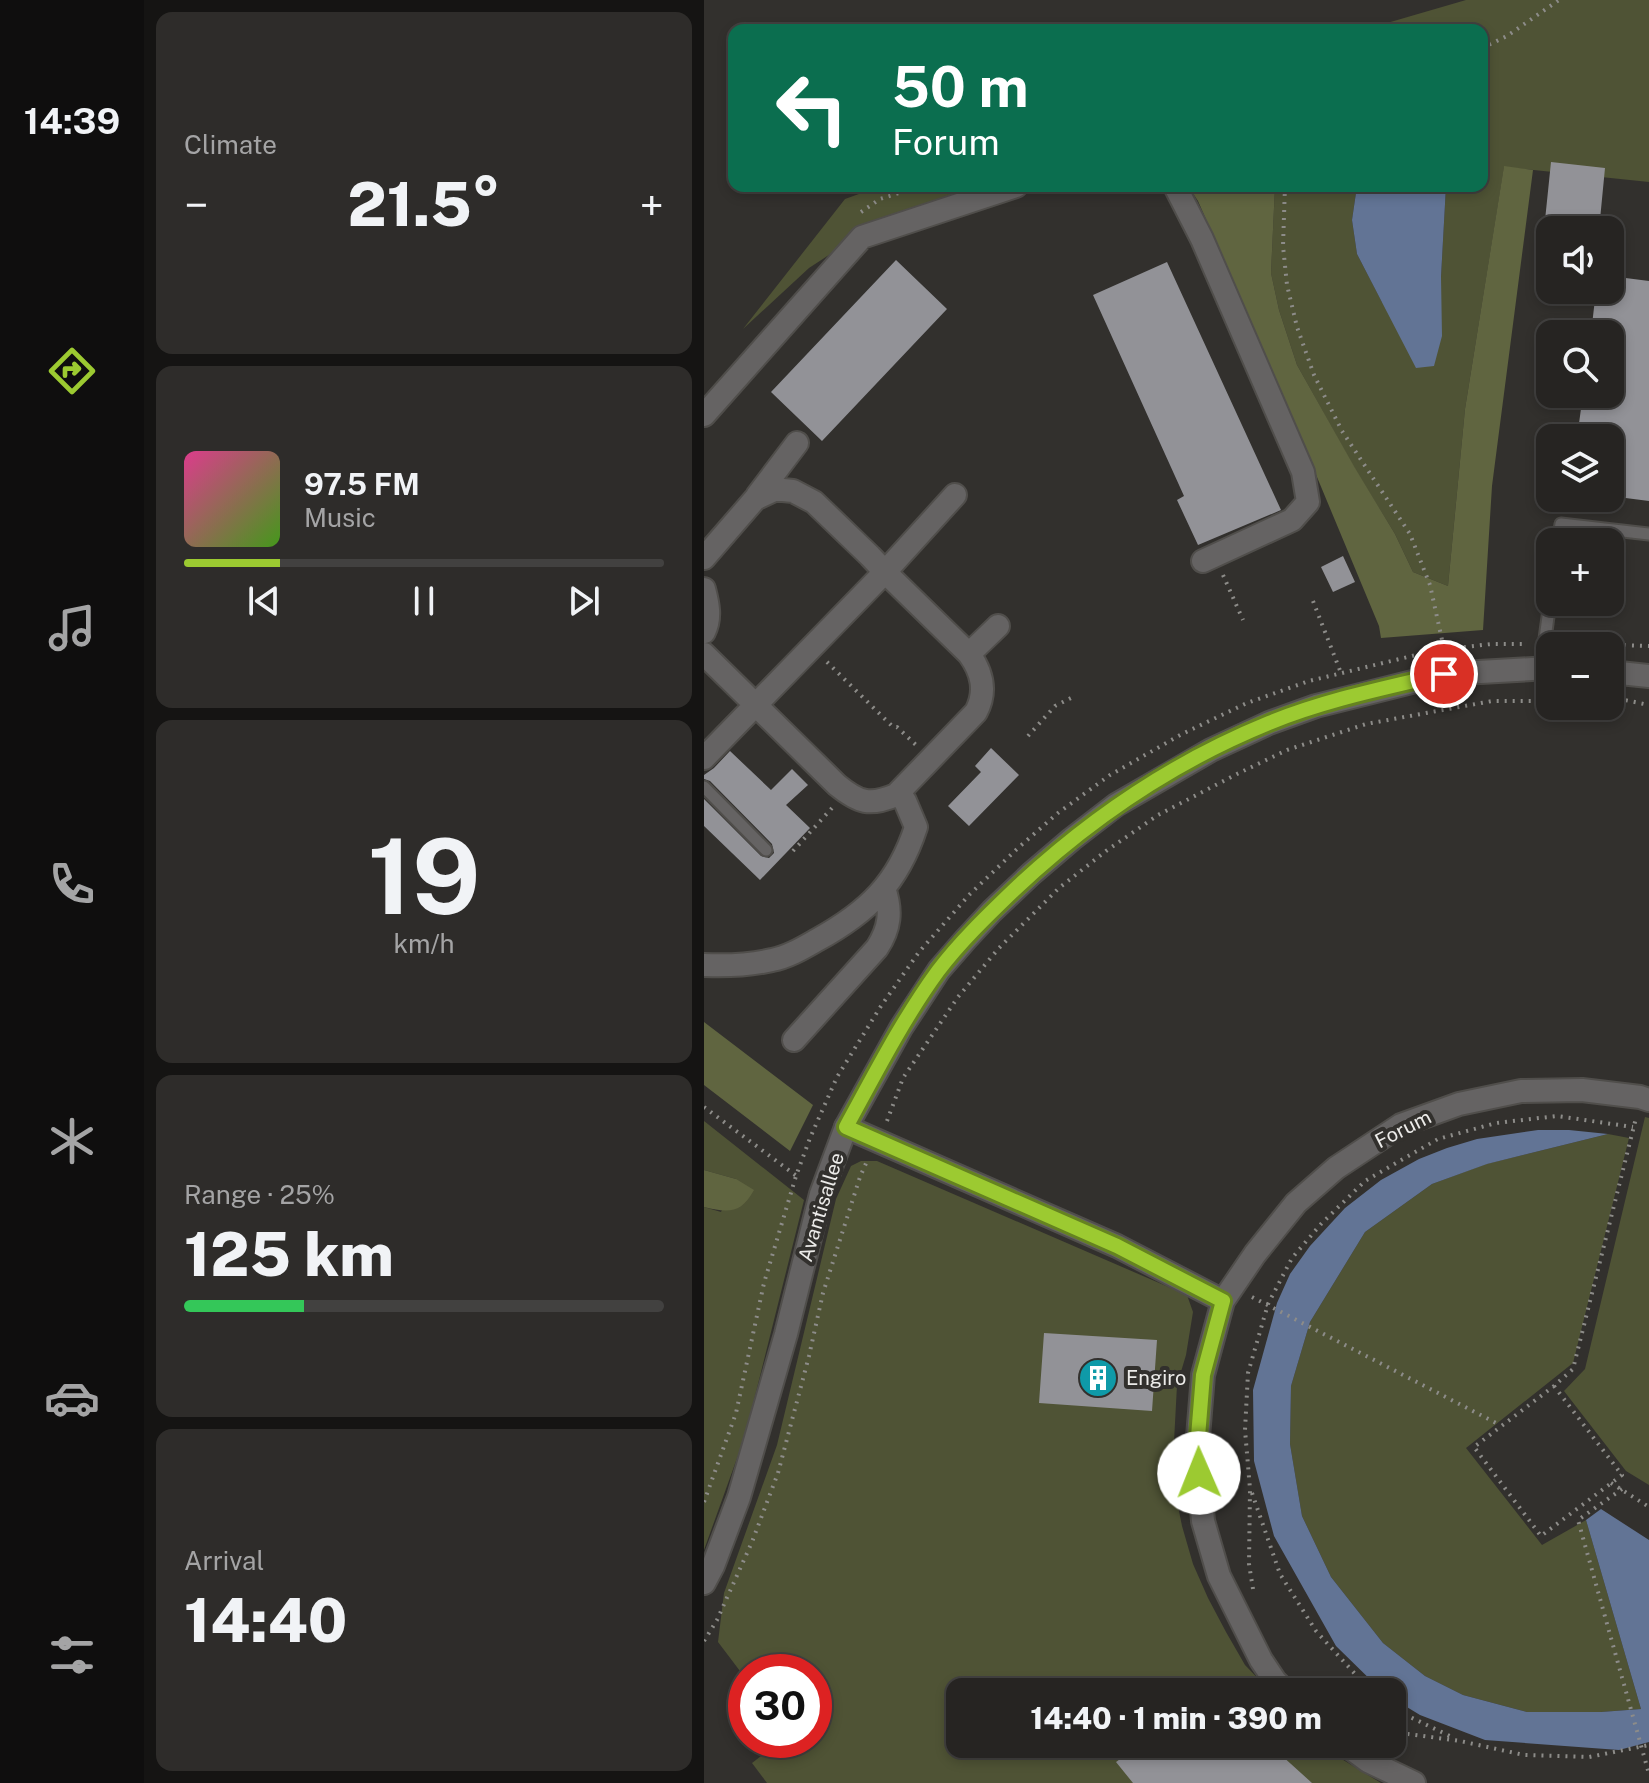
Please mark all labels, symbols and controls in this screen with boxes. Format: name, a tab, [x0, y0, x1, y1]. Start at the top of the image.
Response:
text: 50 m	[892, 54, 1029, 120]
icon: left	[760, 56, 864, 160]
text: 14:39	[24, 100, 120, 142]
text: Forum	[892, 121, 1000, 163]
text: Climate	[184, 129, 277, 160]
text: 21.5°	[348, 169, 501, 240]
text: −	[184, 179, 208, 231]
text: +	[640, 179, 664, 231]
map controls	[1536, 216, 1624, 720]
button: sound	[1536, 216, 1624, 304]
button: search	[1536, 320, 1624, 408]
icon: directions	[44, 343, 100, 399]
button: layers	[1536, 424, 1624, 512]
text: 97.5 FM	[304, 466, 420, 502]
text: Music	[304, 502, 376, 533]
button: +	[1536, 528, 1624, 616]
icon: previous	[242, 579, 286, 623]
icon: pause	[402, 579, 446, 623]
icon: next	[562, 579, 606, 623]
icon: music	[44, 600, 100, 656]
button: −	[1536, 632, 1624, 720]
pin	[1410, 640, 1478, 708]
icon: arrive	[1422, 652, 1466, 696]
text: 19	[367, 815, 481, 937]
icon: phone	[44, 856, 100, 912]
text: km/h	[393, 928, 455, 959]
street label: Forum	[1371, 1105, 1435, 1153]
icon: climate	[44, 1113, 100, 1169]
street label: Avantisallee	[793, 1149, 849, 1265]
text: Range · 25%	[184, 1179, 335, 1210]
text: 125 km	[184, 1219, 394, 1290]
building icon: Engiro	[1077, 1357, 1119, 1399]
place label: Engiro	[1126, 1366, 1186, 1390]
icon: car	[44, 1370, 100, 1426]
position arrow	[1157, 1431, 1241, 1515]
text: Arrival	[184, 1545, 264, 1576]
text: 14:40	[184, 1585, 347, 1656]
icon: filters	[44, 1627, 100, 1683]
speed limit sign: 30	[728, 1654, 832, 1758]
text: 14:40 · 1 min · 390 m	[1030, 1700, 1322, 1736]

